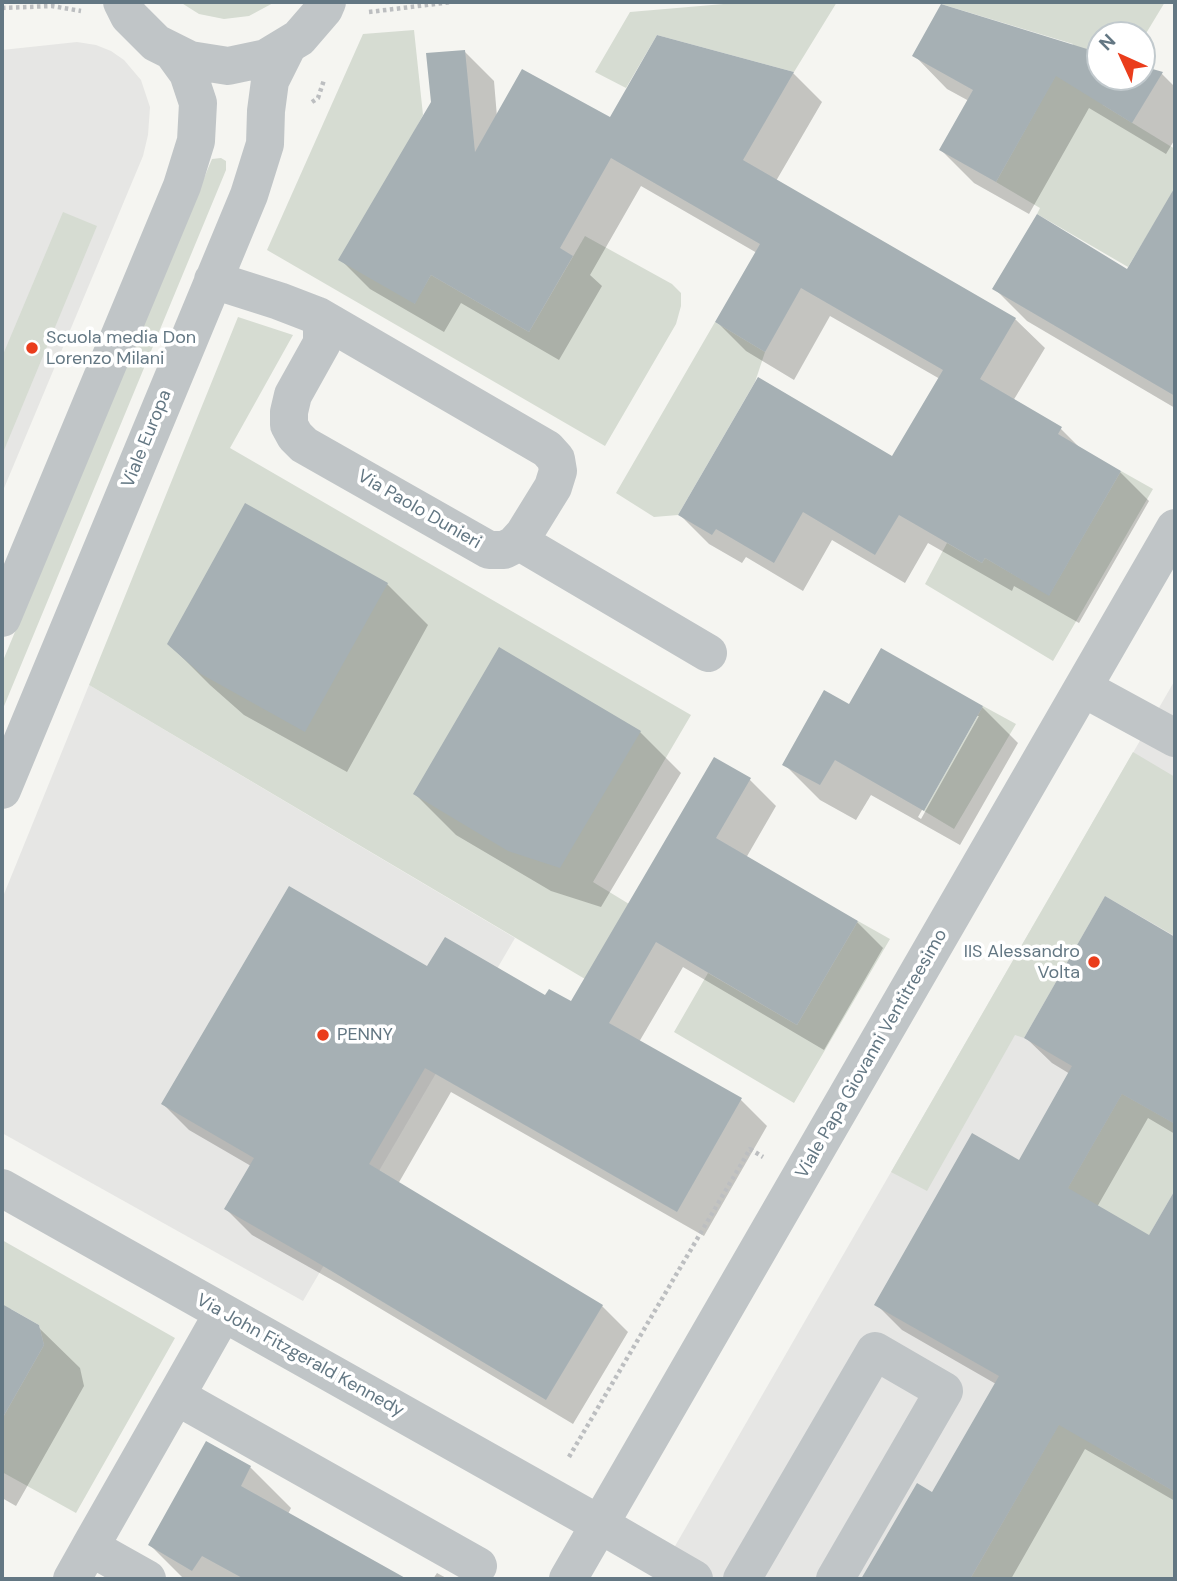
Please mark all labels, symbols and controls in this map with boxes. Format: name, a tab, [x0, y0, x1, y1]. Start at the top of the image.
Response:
north arrow	[1086, 21, 1156, 91]
text: N	[1093, 28, 1121, 56]
place label: Scuola media Don Lorenzo Milani	[46, 327, 196, 370]
marker: Scuola media Don Lorenzo Milani	[24, 340, 40, 356]
street label: Viale Europa	[118, 387, 176, 491]
street label: Via Paolo Dunieri	[353, 466, 485, 554]
street label: Viale Papa Giovanni Ventitreesimo	[792, 925, 952, 1183]
place label: IIS Alessandro Volta	[964, 941, 1080, 984]
marker: IIS Alessandro Volta	[1086, 954, 1102, 970]
place label: PENNY	[337, 1024, 393, 1046]
marker: PENNY	[315, 1027, 331, 1043]
street label: Via John Fitzgerald Kennedy	[192, 1290, 408, 1422]

